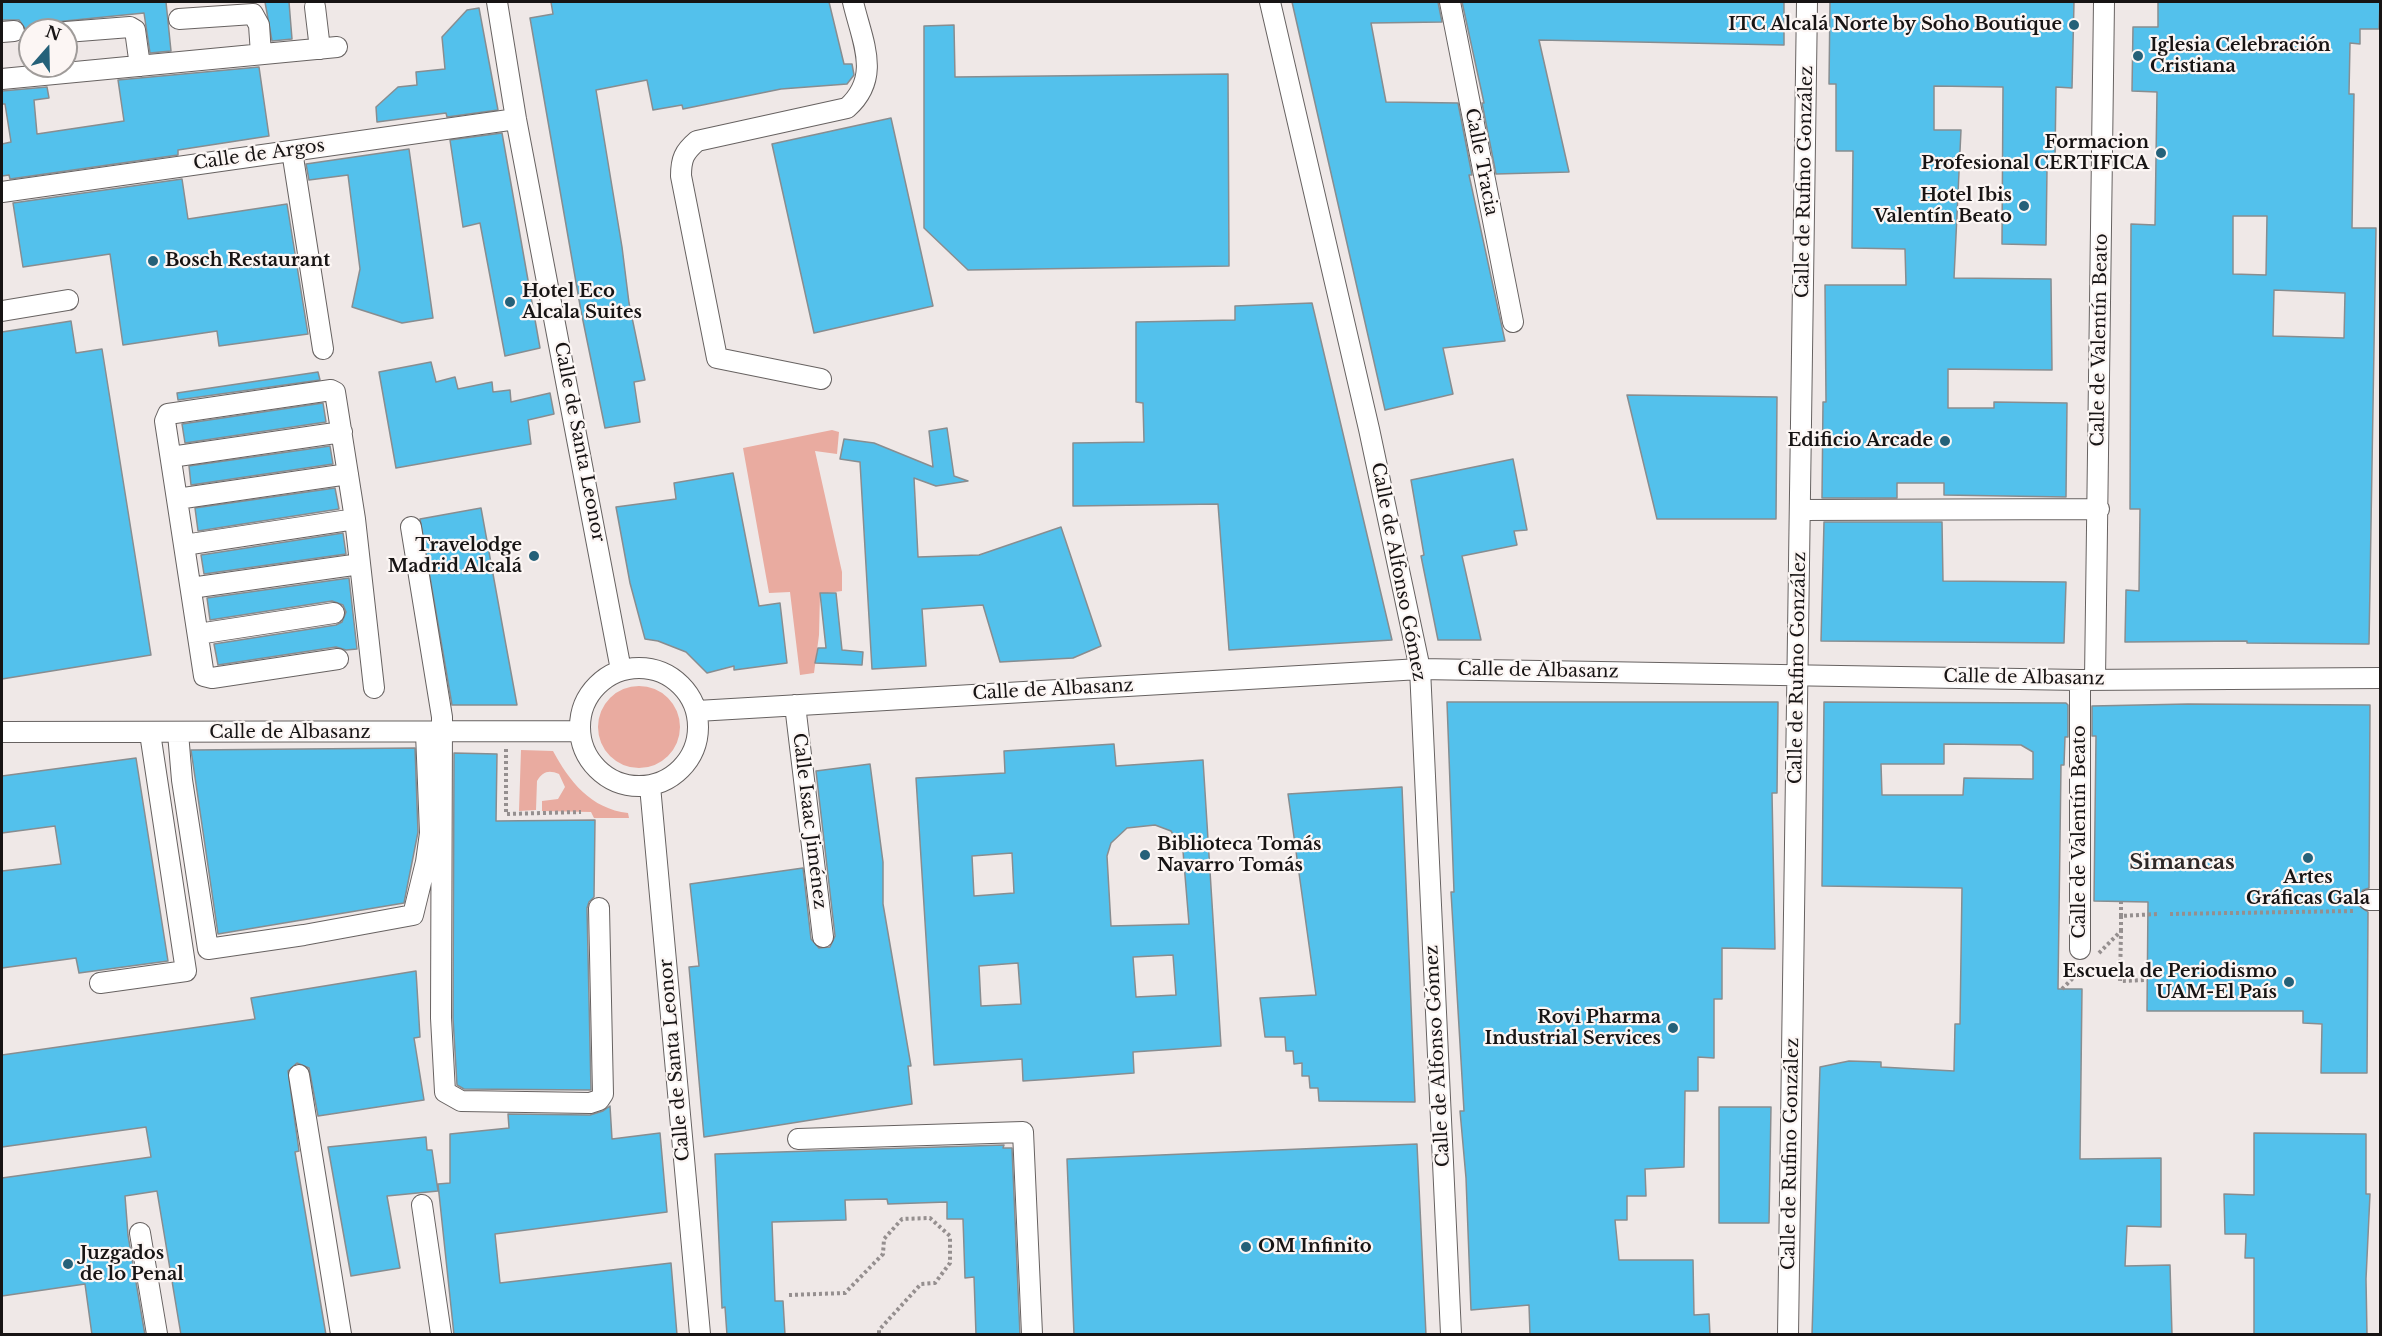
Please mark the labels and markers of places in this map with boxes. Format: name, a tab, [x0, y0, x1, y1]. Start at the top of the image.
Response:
place label: ITC Alcalá Norte by Soho Boutique	[1728, 14, 2062, 36]
marker: ITC Alcalá Norte by Soho Boutique	[2067, 18, 2081, 32]
place label: Iglesia Celebración Cristiana	[2150, 35, 2331, 78]
marker: Iglesia Celebración Cristiana	[2131, 49, 2145, 63]
place label: Formacion Profesional CERTIFICA	[1921, 132, 2149, 174]
marker: Formacion Profesional CERTIFICA	[2154, 146, 2168, 160]
place label: Hotel Ibis Valentín Beato	[1874, 185, 2012, 228]
marker: Hotel Ibis Valentín Beato	[2017, 199, 2031, 213]
place label: Bosch Restaurant	[165, 250, 330, 272]
marker: Bosch Restaurant	[146, 254, 160, 268]
place label: Hotel Eco Alcala Suites	[522, 281, 642, 324]
marker: Hotel Eco Alcala Suites	[503, 295, 517, 309]
place label: Edificio Arcade	[1788, 430, 1933, 452]
marker: Edificio Arcade	[1938, 434, 1952, 448]
place label: Travelodge Madrid Alcalá	[388, 535, 522, 578]
marker: Travelodge Madrid Alcalá	[527, 549, 541, 563]
place label: Biblioteca Tomás Navarro Tomás	[1157, 834, 1321, 876]
marker: Biblioteca Tomás Navarro Tomás	[1138, 848, 1152, 862]
marker: Artes Gráficas Gala	[2301, 851, 2315, 865]
place label: Artes Gráficas Gala	[2246, 867, 2370, 910]
place label: Escuela de Periodismo UAM-El País	[2063, 961, 2277, 1004]
marker: Escuela de Periodismo UAM-El País	[2282, 975, 2296, 989]
place label: Rovi Pharma Industrial Services	[1484, 1007, 1661, 1050]
marker: Rovi Pharma Industrial Services	[1666, 1021, 1680, 1035]
place label: OM Infinito	[1258, 1236, 1372, 1258]
marker: OM Infinito	[1239, 1240, 1253, 1254]
place label: Juzgados de lo Penal	[80, 1243, 184, 1286]
marker: Juzgados de lo Penal	[61, 1257, 75, 1271]

